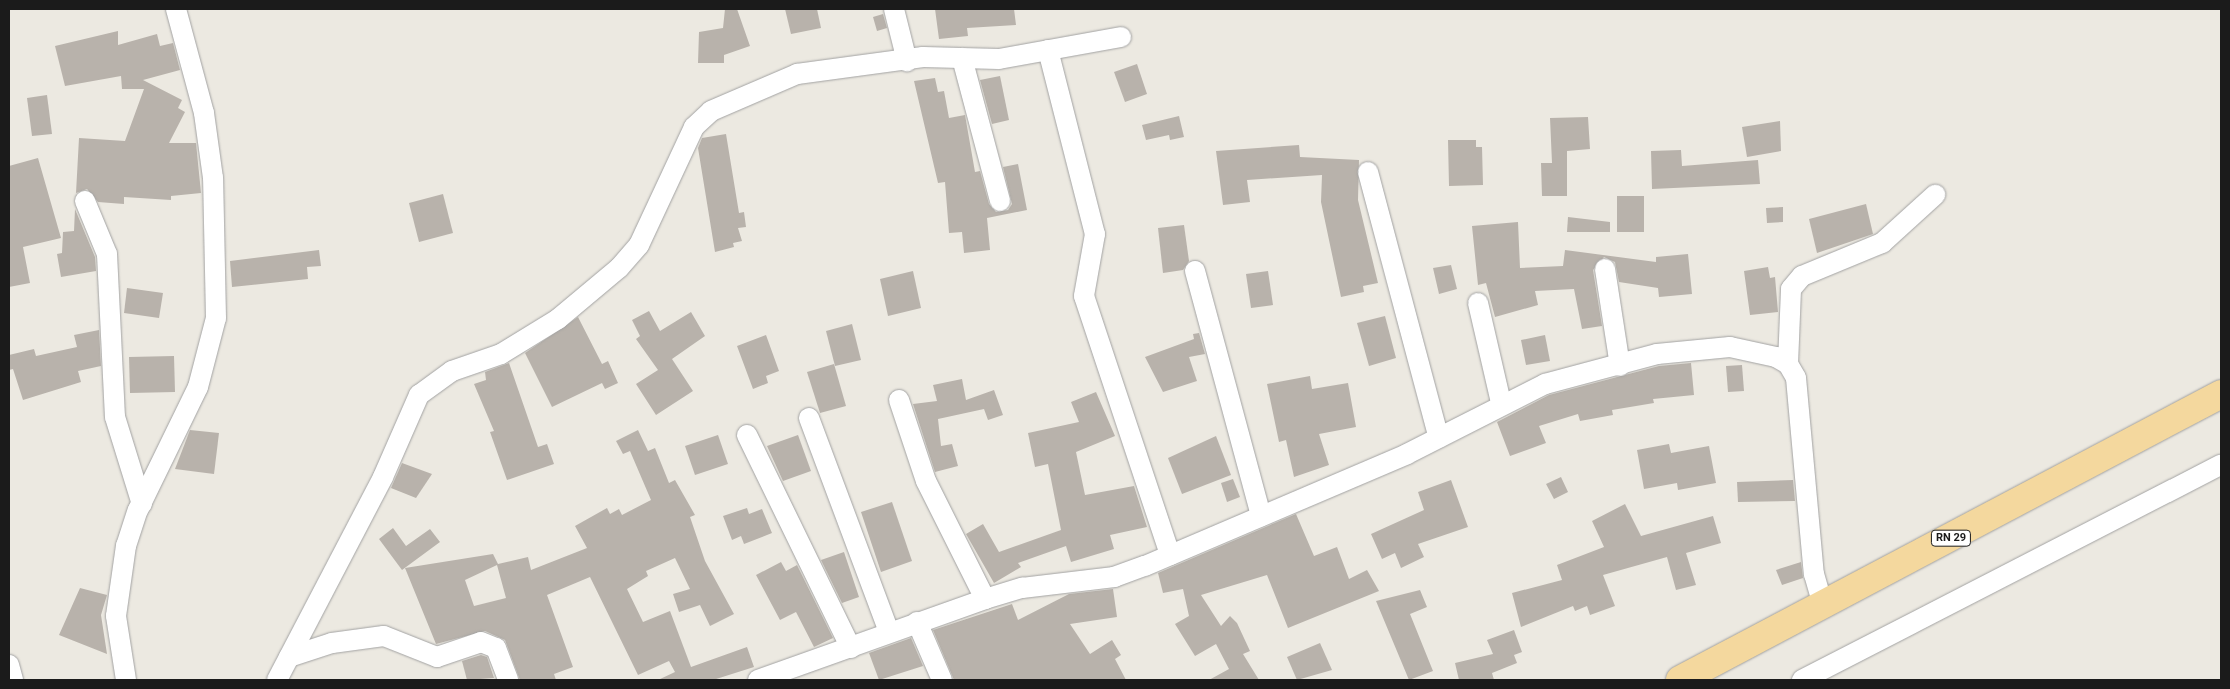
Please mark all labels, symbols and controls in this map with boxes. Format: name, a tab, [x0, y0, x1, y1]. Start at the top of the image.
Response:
road number: RN 29	[1930, 530, 1972, 546]

